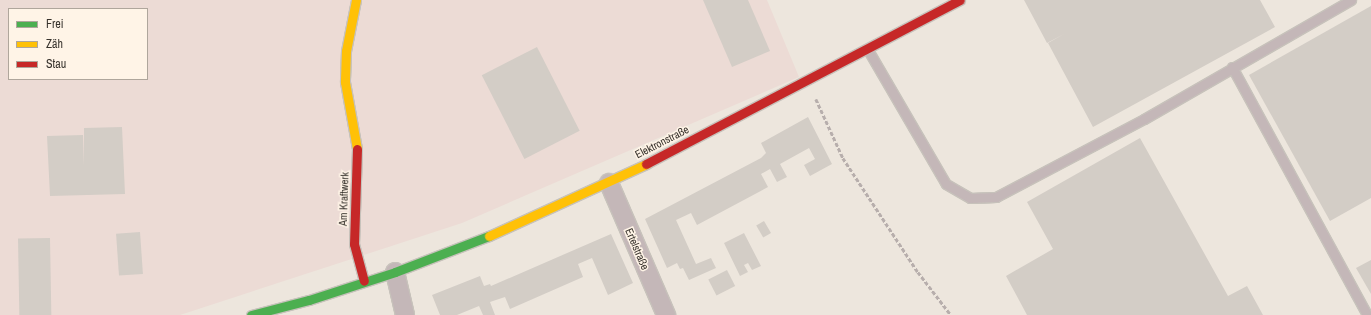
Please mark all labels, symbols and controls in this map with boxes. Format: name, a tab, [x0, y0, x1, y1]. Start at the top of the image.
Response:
legend	[8, 8, 148, 80]
text: Frei	[46, 16, 64, 32]
text: Zäh	[46, 36, 63, 52]
text: Stau	[46, 56, 66, 72]
street label: Elektronstraße	[633, 123, 691, 161]
street label: Am Kraftwerk	[336, 172, 352, 226]
street label: Ertelstraße	[622, 226, 652, 272]

